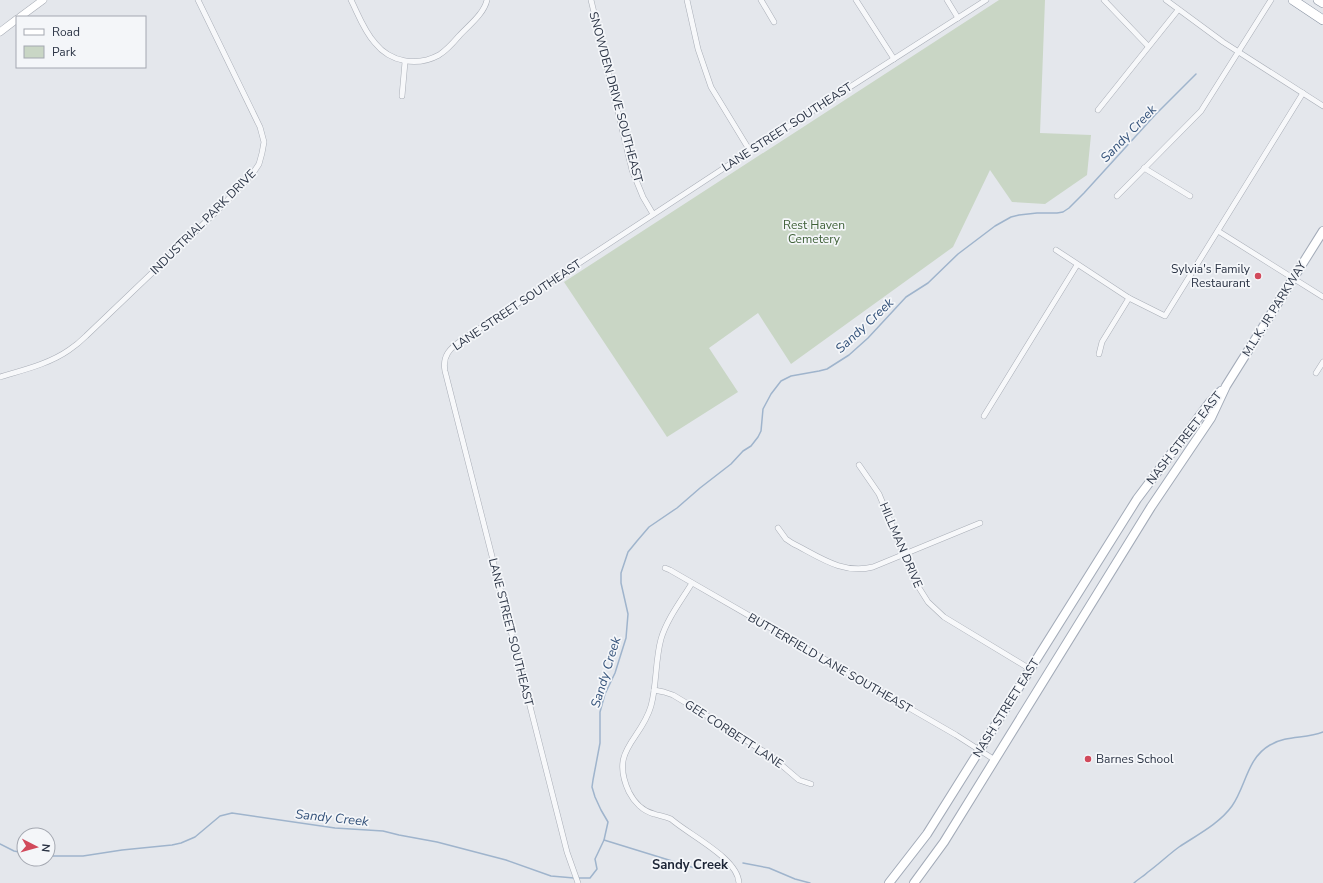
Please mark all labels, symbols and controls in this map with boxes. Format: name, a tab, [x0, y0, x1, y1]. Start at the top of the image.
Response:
street label: SNOWDEN DRIVE SOUTHEAST	[585, 10, 647, 185]
legend	[16, 16, 146, 68]
text: Road	[52, 24, 80, 40]
text: Park	[52, 44, 77, 60]
street label: LANE STREET SOUTHEAST	[719, 78, 856, 175]
water label: Sandy Creek	[1097, 101, 1161, 166]
street label: INDUSTRIAL PARK DRIVE	[147, 166, 259, 278]
park label: Rest Haven Cemetery	[783, 217, 845, 247]
street label: LANE STREET SOUTHEAST	[449, 255, 585, 354]
street label: M.L.K. JR PARKWAY	[1238, 258, 1310, 360]
place label: Sylvia's Family Restaurant	[1171, 261, 1251, 291]
marker: Sylvia's Family Restaurant	[1253, 271, 1263, 281]
water label: Sandy Creek	[832, 294, 898, 357]
street label: NASH STREET EAST	[1143, 388, 1226, 488]
street label: HILLMAN DRIVE	[876, 500, 926, 590]
street label: LANE STREET SOUTHEAST	[485, 556, 537, 709]
street label: BUTTERFIELD LANE SOUTHEAST	[745, 609, 916, 717]
water label: Sandy Creek	[587, 634, 625, 710]
street label: NASH STREET EAST	[969, 655, 1043, 760]
street label: GEE CORBETT LANE	[682, 696, 786, 772]
place label: Barnes School	[1096, 751, 1174, 767]
marker: Barnes School	[1083, 754, 1093, 764]
water label: Sandy Creek	[294, 805, 370, 831]
north arrow	[16, 827, 56, 867]
text: N	[38, 843, 53, 853]
district label: Sandy Creek	[652, 856, 729, 874]

